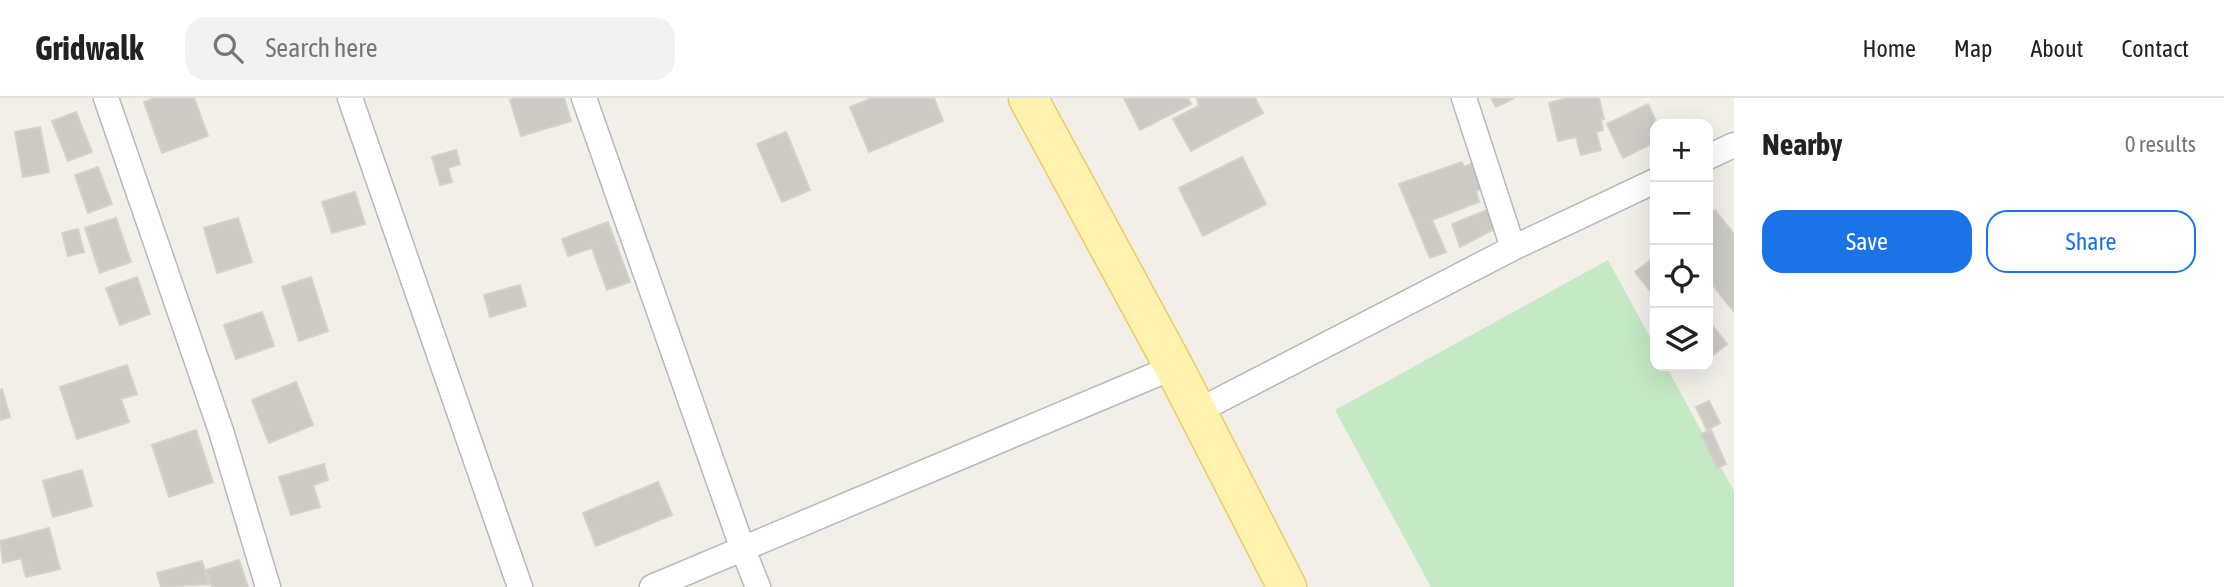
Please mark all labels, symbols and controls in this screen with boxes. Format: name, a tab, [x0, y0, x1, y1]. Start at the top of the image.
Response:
search box	[185, 17, 675, 80]
text: Gridwalk	[35, 29, 143, 67]
icon: search	[209, 29, 247, 67]
text: Search here	[265, 33, 378, 63]
text: Home	[1862, 35, 1916, 62]
text: Map	[1954, 35, 1992, 62]
text: About	[2030, 35, 2083, 62]
text: Contact	[2121, 35, 2189, 62]
map controls	[1650, 119, 1713, 371]
button: +	[1650, 119, 1713, 182]
text: Nearby	[1762, 127, 1842, 161]
text: 0 results	[2125, 131, 2196, 157]
button: −	[1650, 182, 1713, 245]
button: Save	[1762, 210, 1972, 273]
button: Share	[1986, 210, 2196, 273]
button: locate	[1650, 245, 1713, 308]
button: layers	[1650, 308, 1713, 371]

